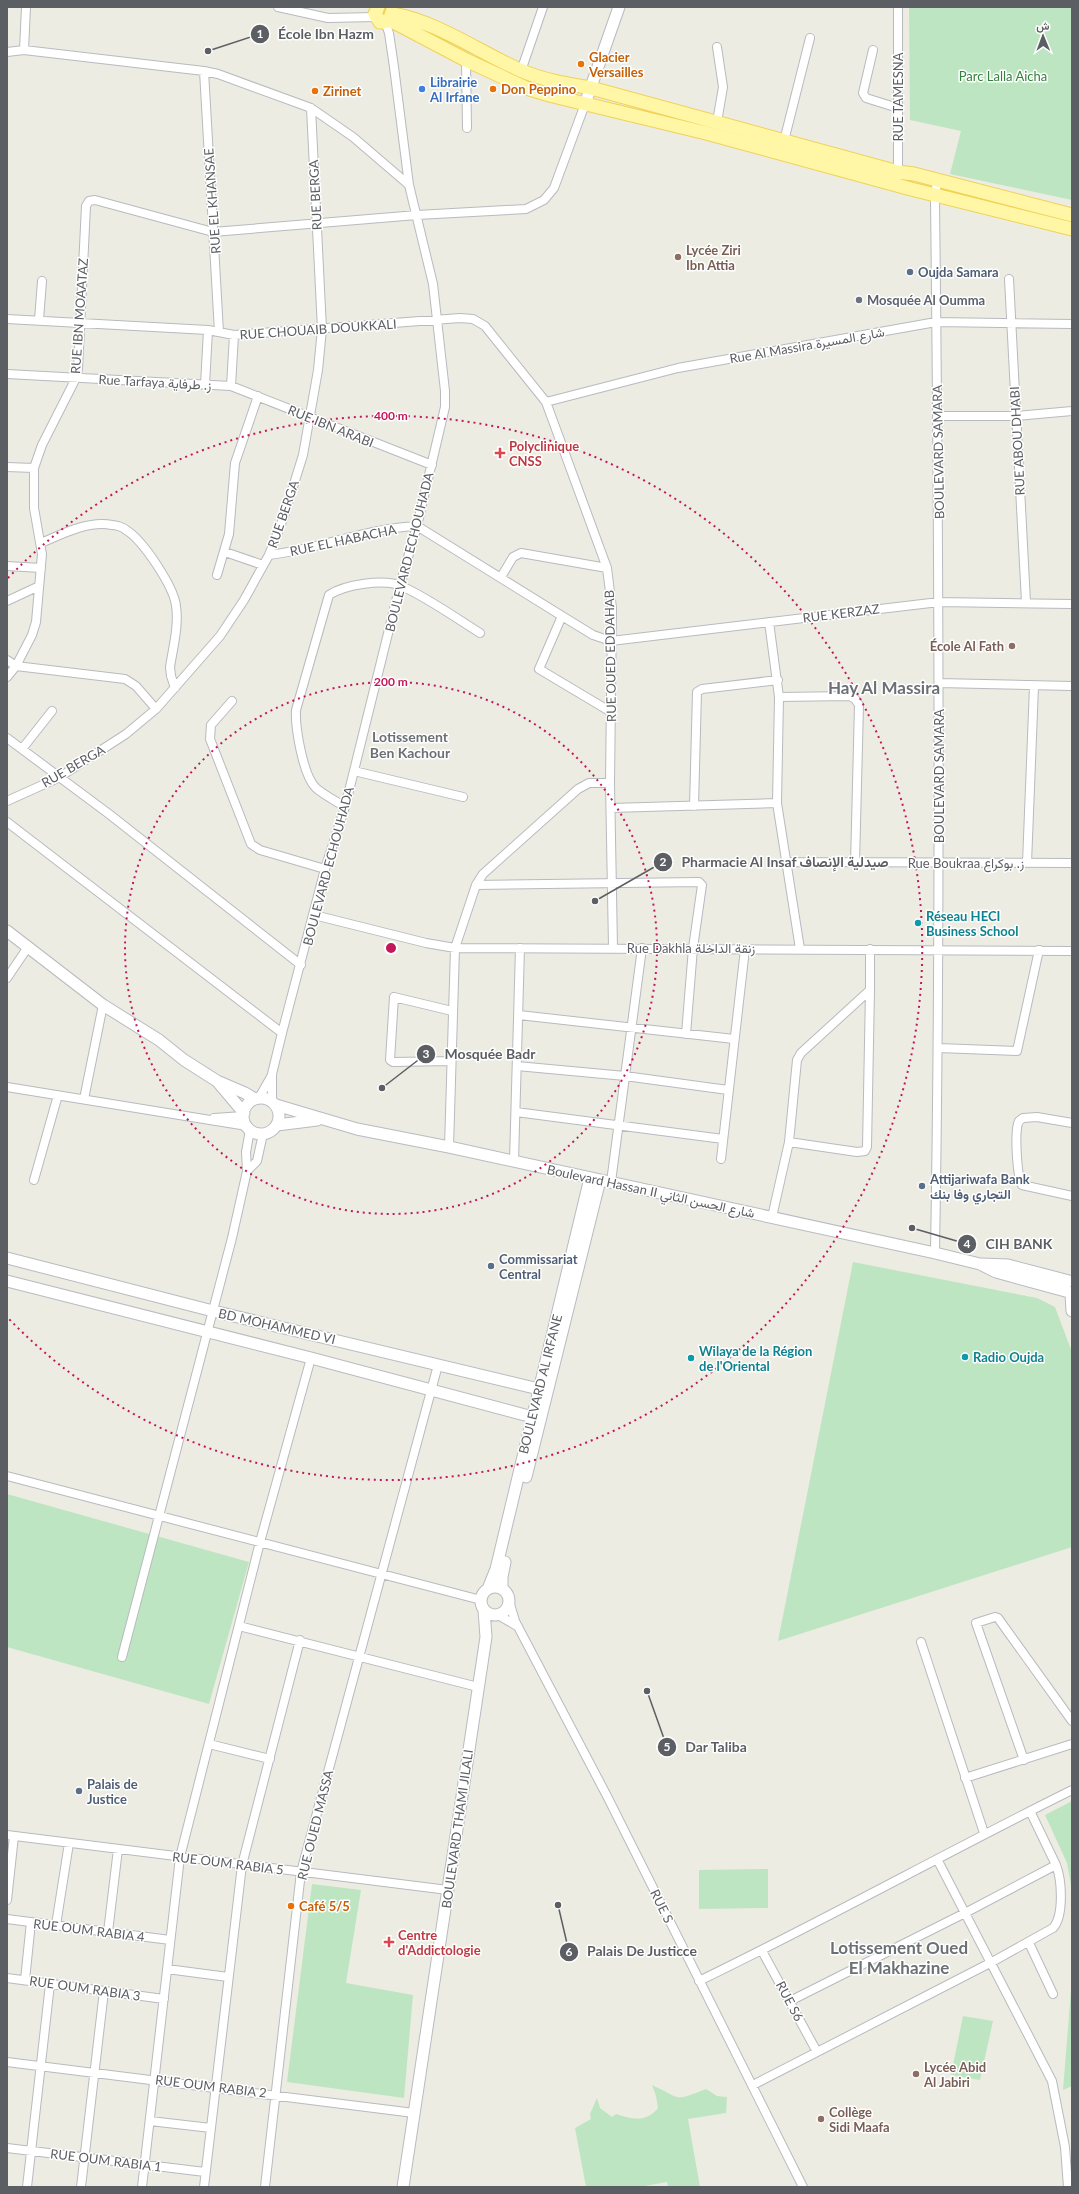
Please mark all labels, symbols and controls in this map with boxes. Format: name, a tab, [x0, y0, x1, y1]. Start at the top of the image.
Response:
north arrow	[1023, 16, 1063, 56]
text: ش	[1036, 19, 1050, 33]
callout: École Ibn Hazm	[250, 21, 382, 47]
text: École Ibn Hazm	[278, 25, 374, 42]
text: 1	[257, 26, 264, 41]
place label: Glacier Versailles	[588, 49, 644, 80]
street label: RUE TAMESNA	[890, 52, 906, 142]
marker: Glacier Versailles	[576, 59, 586, 69]
park label: Parc Lalla Aicha	[959, 68, 1047, 84]
place label: Librairie Al Irfane	[429, 74, 480, 105]
place label: Don Peppino	[501, 81, 577, 97]
place label: Zirinet	[323, 83, 362, 99]
marker: Librairie Al Irfane	[417, 84, 427, 94]
marker: Don Peppino	[488, 84, 498, 94]
marker: Zirinet	[310, 86, 320, 96]
street label: RUE EL KHANSAE	[200, 148, 224, 254]
street label: RUE BERGA	[305, 159, 325, 231]
place label: Lycée Ziri Ibn Attia	[686, 242, 741, 273]
marker: Lycée Ziri Ibn Attia	[673, 252, 683, 262]
street label: RUE IBN MOAATAZ	[67, 257, 91, 374]
place label: Oujda Samara	[918, 264, 999, 280]
marker: Oujda Samara	[905, 267, 915, 277]
place label: Mosquée Al Oumma	[867, 292, 985, 308]
marker: Mosquée Al Oumma	[854, 295, 864, 305]
street label: RUE CHOUAIB DOUKKALI	[239, 316, 397, 342]
street label: Rue Al Massira شارع المسيرة	[728, 323, 886, 368]
street label: Rue Tarfaya ز. طرفاية	[98, 371, 212, 394]
street label: BOULEVARD SAMARA	[929, 385, 947, 519]
street label: RUE ABOU DHABI	[1006, 386, 1028, 496]
street label: RUE IBN ARABI	[286, 402, 376, 450]
text: 400 m	[374, 408, 408, 423]
place label: Polyclinique CNSS	[509, 438, 579, 469]
marker: Polyclinique CNSS	[494, 447, 506, 459]
street label: BOULEVARD ECHOUHADA	[381, 470, 437, 633]
street label: RUE BERGA	[264, 478, 302, 550]
street label: RUE EL HABACHA	[288, 521, 398, 559]
street label: RUE OUED EDDAHAB	[601, 590, 619, 722]
street label: RUE KERZAZ	[802, 600, 880, 626]
place label: École Al Fath	[930, 638, 1004, 654]
marker: École Al Fath	[1007, 641, 1017, 651]
text: 200 m	[374, 674, 408, 689]
district label: Hay Al Massira	[828, 677, 940, 698]
street label: BOULEVARD SAMARA	[931, 709, 947, 843]
district label: Lotissement Ben Kachour	[370, 728, 451, 761]
street label: RUE BERGA	[38, 741, 108, 791]
street label: BOULEVARD ECHOUHADA	[299, 785, 357, 947]
callout: Pharmacie Al Insaf صيدلية الإنصاف	[653, 849, 897, 875]
text: Pharmacie Al Insaf صيدلية الإنصاف	[681, 853, 889, 872]
text: 2	[660, 854, 667, 869]
street label: Rue Boukraa ز. بوكراع	[908, 855, 1024, 873]
place label: Réseau HECI Business School	[926, 908, 1019, 939]
marker: Réseau HECI Business School	[913, 918, 923, 928]
street label: Rue Dakhla زنقة الداخلة	[627, 940, 755, 957]
centre of rings	[384, 941, 398, 955]
callout: Mosquée Badr	[416, 1041, 543, 1067]
text: Mosquée Badr	[445, 1045, 536, 1062]
text: 3	[423, 1046, 430, 1061]
street label: Boulevard Hassan II شارع الحسن الثاني	[545, 1161, 756, 1224]
place label: Attijariwafa Bank التجاري وفا بنك	[929, 1171, 1030, 1205]
marker: Attijariwafa Bank التجاري وفا بنك	[917, 1181, 927, 1191]
callout: CIH BANK	[957, 1231, 1060, 1257]
text: CIH BANK	[986, 1235, 1053, 1252]
text: 4	[964, 1236, 971, 1251]
place label: Commissariat Central	[499, 1251, 578, 1282]
marker: Commissariat Central	[486, 1261, 496, 1271]
street label: BD MOHAMMED VI	[217, 1305, 337, 1347]
street label: BOULEVARD AL IRFANE	[515, 1312, 565, 1456]
place label: Wilaya de la Région de l'Oriental	[699, 1343, 812, 1374]
place label: Radio Oujda	[973, 1349, 1044, 1365]
marker: Radio Oujda	[960, 1352, 970, 1362]
marker: Wilaya de la Région de l'Oriental	[686, 1353, 696, 1363]
callout: Dar Taliba	[657, 1734, 755, 1760]
text: Dar Taliba	[685, 1738, 747, 1755]
text: 5	[664, 1739, 671, 1754]
street label: BOULEVARD THAMI JILALI	[438, 1748, 476, 1910]
street label: RUE OUED MASSA	[294, 1768, 336, 1882]
place label: Palais de Justice	[87, 1776, 138, 1807]
marker: Palais de Justice	[74, 1786, 84, 1796]
street label: RUE OUM RABIA 5	[171, 1848, 285, 1878]
street label: RUE S	[647, 1887, 677, 1925]
place label: Café 5/5	[299, 1898, 350, 1914]
marker: Café 5/5	[286, 1901, 296, 1911]
street label: RUE OUM RABIA 4	[32, 1915, 146, 1945]
place label: Centre d'Addictologie	[398, 1927, 481, 1958]
marker: Centre d'Addictologie	[383, 1936, 395, 1948]
district label: Lotissement Oued El Makhazine	[830, 1937, 968, 1978]
callout: Palais De Justicce	[559, 1939, 705, 1965]
text: Palais De Justicce	[587, 1942, 697, 1959]
text: 6	[566, 1944, 573, 1959]
street label: RUE OUM RABIA 3	[28, 1972, 142, 2004]
street label: RUE S6	[773, 1978, 807, 2024]
place label: Lycée Abid Al Jabiri	[923, 2059, 986, 2090]
marker: Lycée Abid Al Jabiri	[911, 2069, 921, 2079]
street label: RUE OUM RABIA 2	[154, 2071, 268, 2101]
place label: Collège Sidi Maafa	[829, 2104, 890, 2135]
marker: Collège Sidi Maafa	[816, 2114, 826, 2124]
street label: RUE OUM RABIA 1	[49, 2145, 163, 2175]

